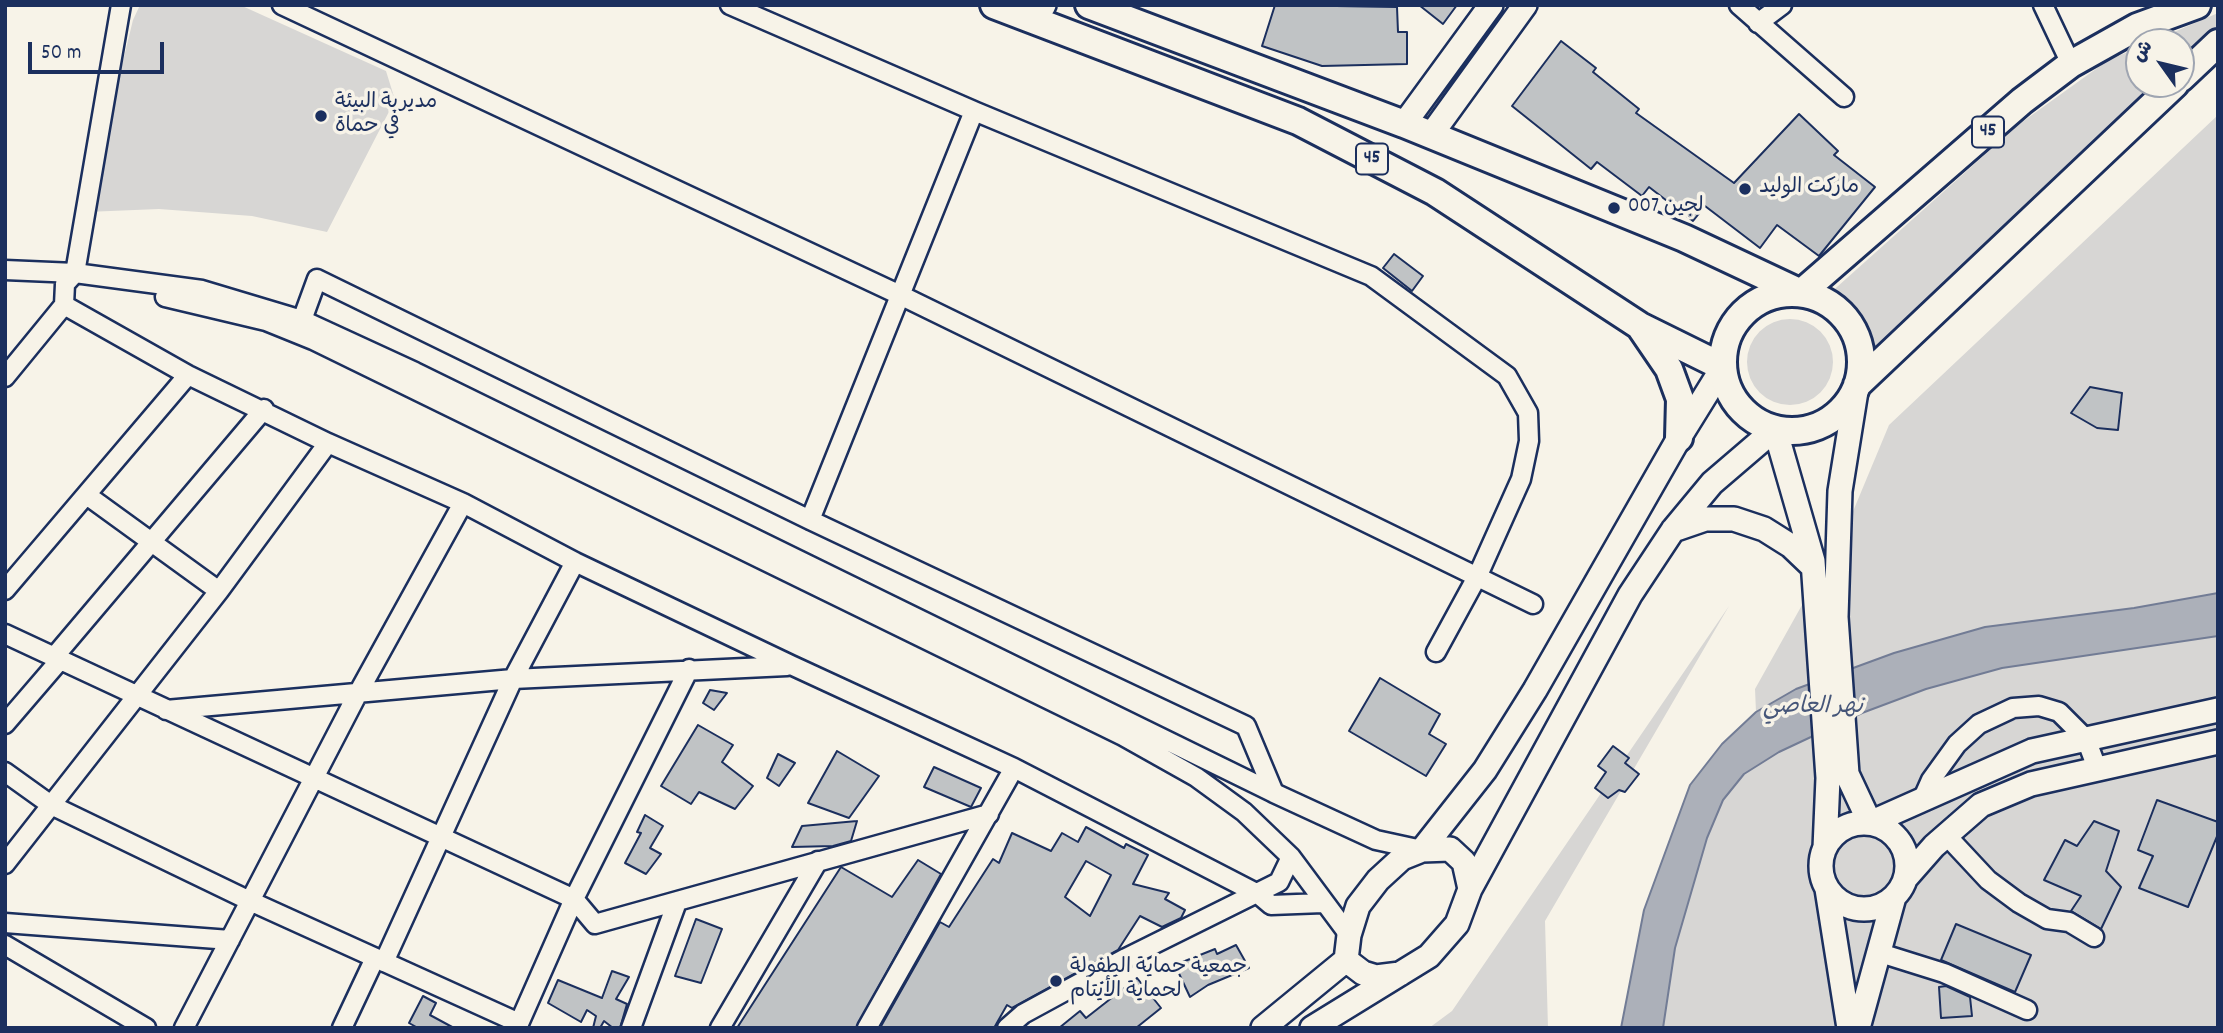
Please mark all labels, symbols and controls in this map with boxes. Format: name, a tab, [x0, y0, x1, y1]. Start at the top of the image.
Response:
scale bar	[32, 28, 168, 72]
north arrow	[2125, 28, 2195, 98]
text: ش	[2127, 36, 2161, 68]
text: 50 m	[41, 39, 81, 69]
place label: مديرية البيئة في حماة	[335, 91, 437, 141]
marker: مديرية البيئة في حماة	[313, 108, 329, 124]
road number: 45	[1972, 116, 2004, 148]
road number: 45	[1356, 144, 1388, 174]
place label: ماركت الوليد	[1759, 176, 1859, 202]
marker: ماركت الوليد	[1737, 181, 1753, 197]
place label: لجين 007	[1628, 195, 1704, 221]
marker: لجين 007	[1606, 200, 1622, 216]
water label: نهر العاصي	[1763, 695, 1863, 723]
place label: جمعية حماية الطفولة لحماية الأيتام	[1070, 956, 1247, 1006]
marker: جمعية حماية الطفولة لحماية الأيتام	[1048, 973, 1064, 989]

